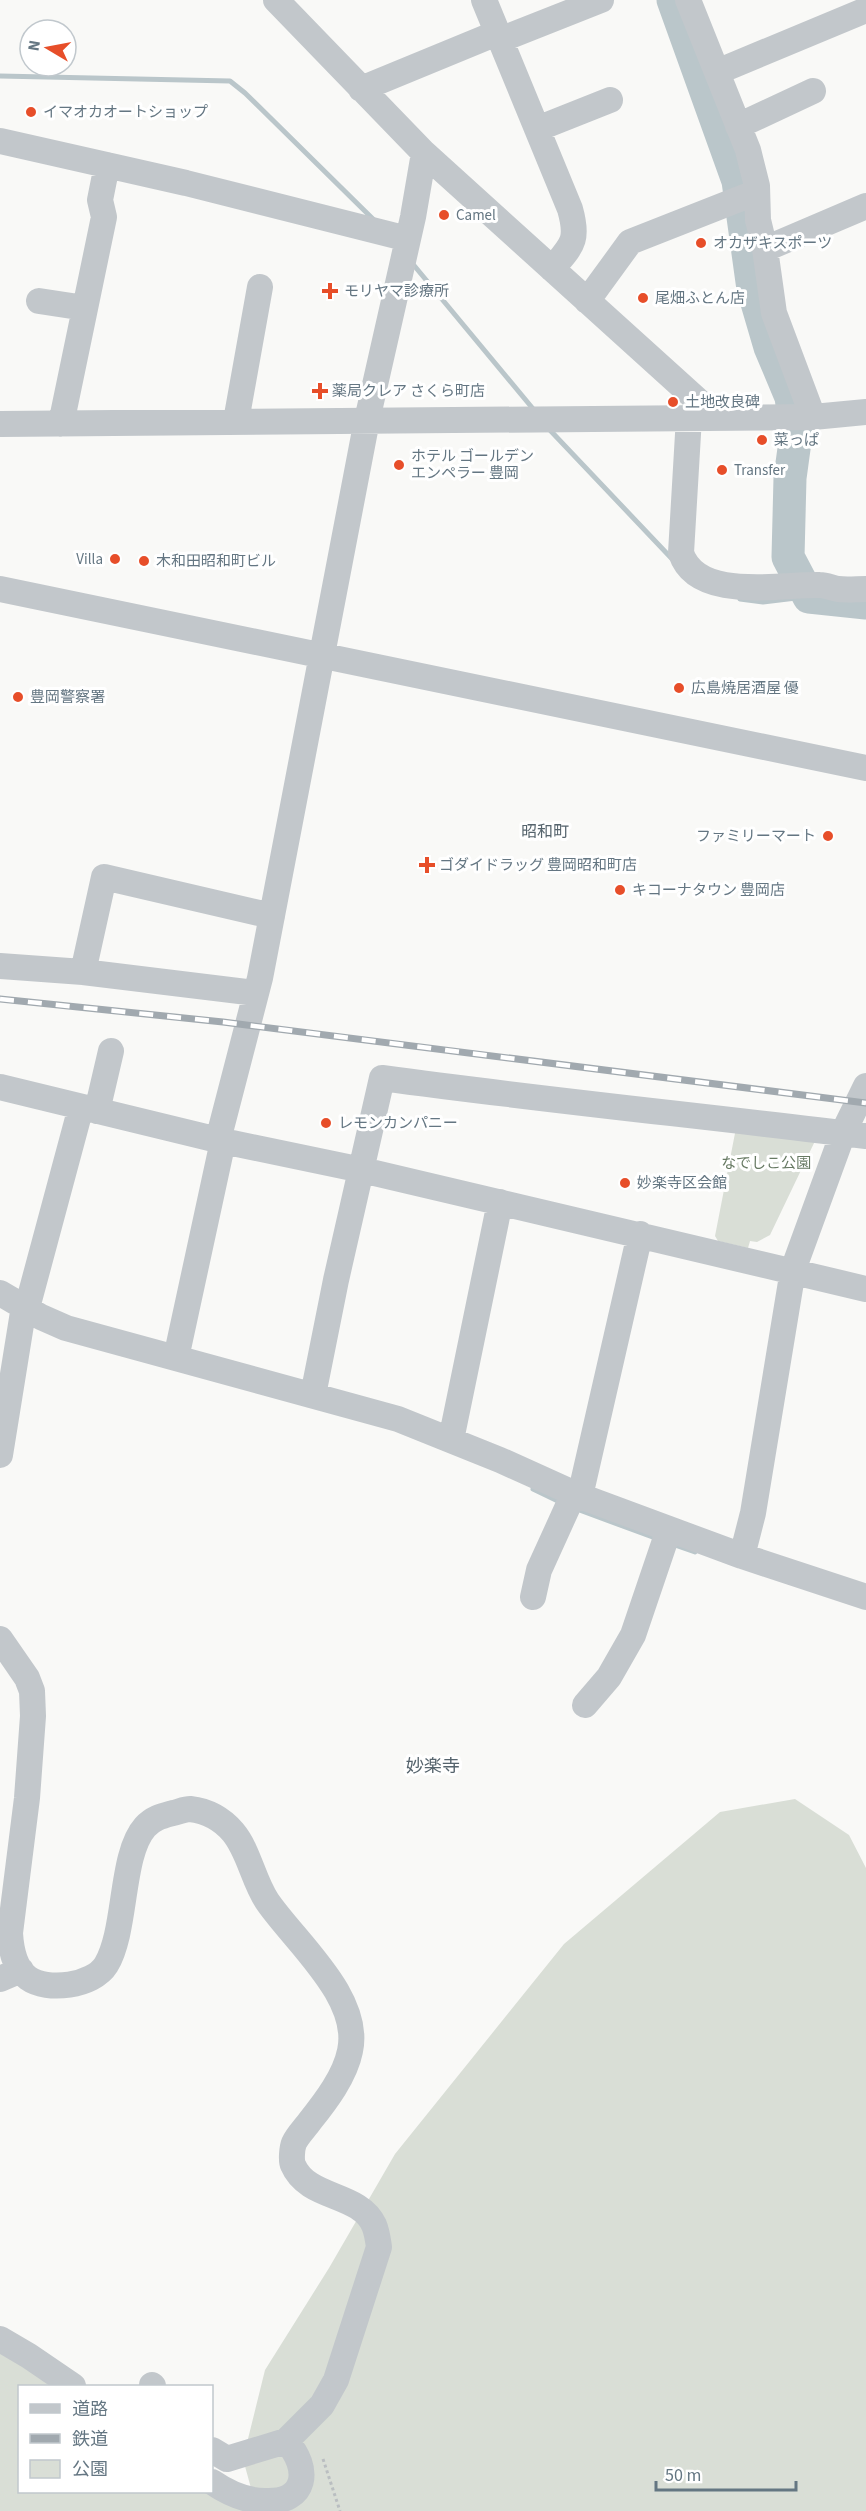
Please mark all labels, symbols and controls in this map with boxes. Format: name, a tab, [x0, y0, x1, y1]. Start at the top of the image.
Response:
north arrow	[18, 18, 78, 78]
text: N	[22, 38, 46, 53]
place label: イマオカオートショップ	[43, 102, 208, 123]
marker: イマオカオートショップ	[24, 105, 38, 119]
place label: Camel	[456, 205, 496, 226]
marker: Camel	[437, 208, 451, 222]
place label: オカザキスポーツ	[713, 233, 832, 254]
marker: オカザキスポーツ	[694, 236, 708, 250]
place label: モリヤマ診療所	[344, 281, 449, 302]
marker: モリヤマ診療所	[321, 282, 339, 300]
place label: 尾畑ふとん店	[655, 288, 745, 309]
marker: 尾畑ふとん店	[636, 291, 650, 305]
place label: 薬局クレア さくら町店	[332, 381, 485, 402]
marker: 薬局クレア さくら町店	[313, 384, 327, 398]
place label: 土地改良碑	[685, 392, 760, 413]
marker: 土地改良碑	[666, 395, 680, 409]
place label: 菜っぱ	[774, 430, 819, 451]
marker: 菜っぱ	[755, 433, 769, 447]
place label: ホテル ゴールデン エンペラー 豊岡	[411, 446, 534, 484]
marker: ホテル ゴールデン エンペラー 豊岡	[392, 458, 406, 472]
place label: Transfer	[734, 460, 786, 481]
marker: Transfer	[715, 463, 729, 477]
place label: Villa	[76, 549, 103, 570]
place label: 木和田昭和町ビル	[156, 551, 276, 572]
marker: Villa	[108, 552, 122, 566]
marker: 木和田昭和町ビル	[137, 554, 151, 568]
place label: 広島焼居酒屋 優	[691, 678, 799, 699]
marker: 広島焼居酒屋 優	[672, 681, 686, 695]
place label: 豊岡警察署	[30, 687, 105, 708]
marker: 豊岡警察署	[11, 690, 25, 704]
district label: 昭和町	[521, 821, 569, 843]
place label: ファミリーマート	[696, 826, 816, 847]
marker: ファミリーマート	[821, 829, 835, 843]
place label: ゴダイドラッグ 豊岡昭和町店	[439, 855, 637, 876]
marker: ゴダイドラッグ 豊岡昭和町店	[420, 858, 434, 872]
place label: キコーナタウン 豊岡店	[632, 880, 785, 901]
marker: キコーナタウン 豊岡店	[613, 883, 627, 897]
place label: レモンカンパニー	[338, 1113, 458, 1134]
marker: レモンカンパニー	[319, 1116, 333, 1130]
park label: なでしこ公園	[721, 1153, 811, 1174]
place label: 妙楽寺区会館	[637, 1173, 727, 1194]
marker: 妙楽寺区会館	[618, 1176, 632, 1190]
district label: 妙楽寺	[406, 1754, 460, 1779]
legend	[18, 2385, 213, 2493]
text: 道路	[72, 2397, 108, 2422]
text: 鉄道	[72, 2427, 108, 2452]
scale bar	[656, 2454, 796, 2492]
text: 公園	[72, 2457, 108, 2482]
text: 50 m	[665, 2463, 701, 2488]

